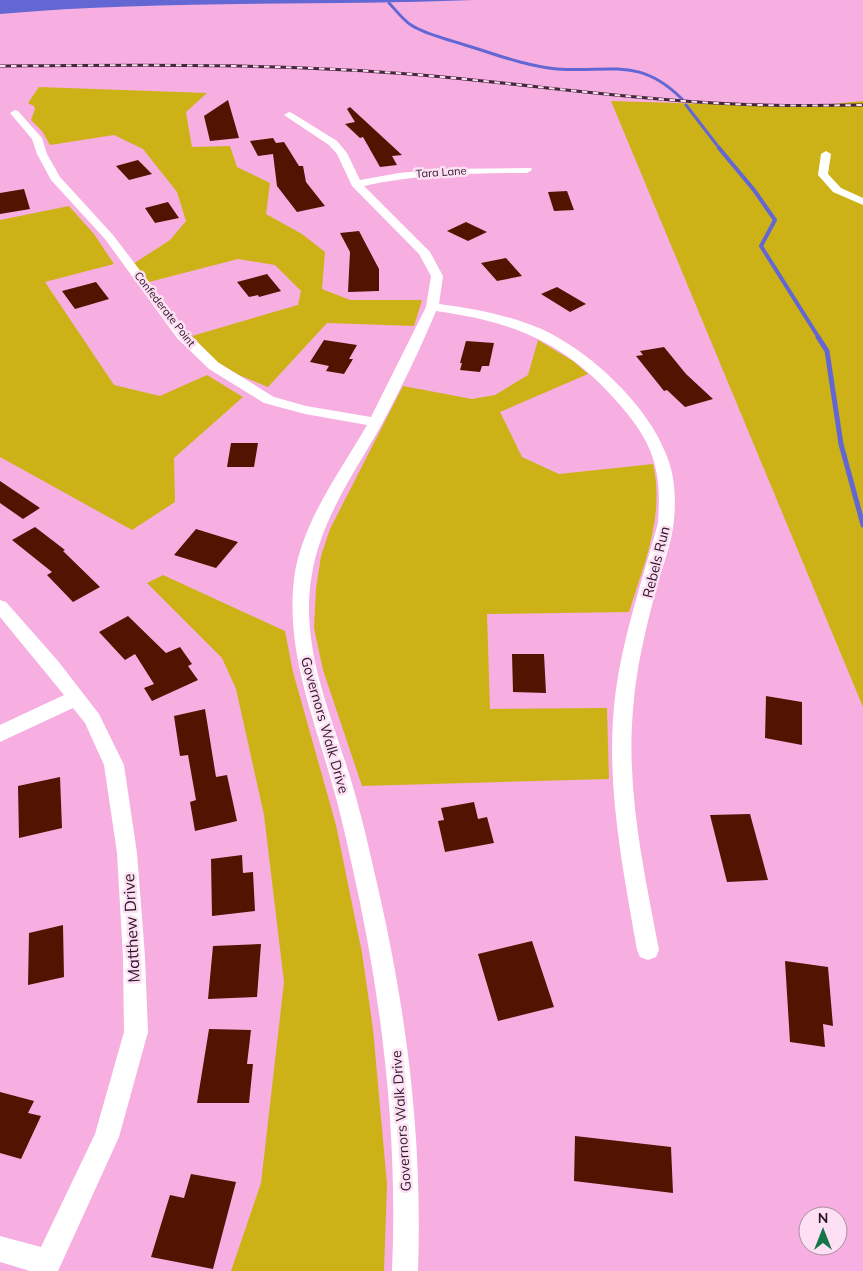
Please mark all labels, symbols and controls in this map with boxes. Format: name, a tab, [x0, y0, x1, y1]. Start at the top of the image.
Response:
street label: Tara Lane	[415, 163, 467, 181]
street label: Confederate Point	[131, 269, 199, 349]
street label: Rebels Run	[638, 524, 674, 600]
street label: Governors Walk Drive	[297, 655, 353, 795]
street label: Matthew Drive	[118, 873, 144, 983]
street label: Governors Walk Drive	[387, 1050, 415, 1192]
north arrow	[798, 1206, 848, 1256]
text: N	[818, 1209, 828, 1227]

